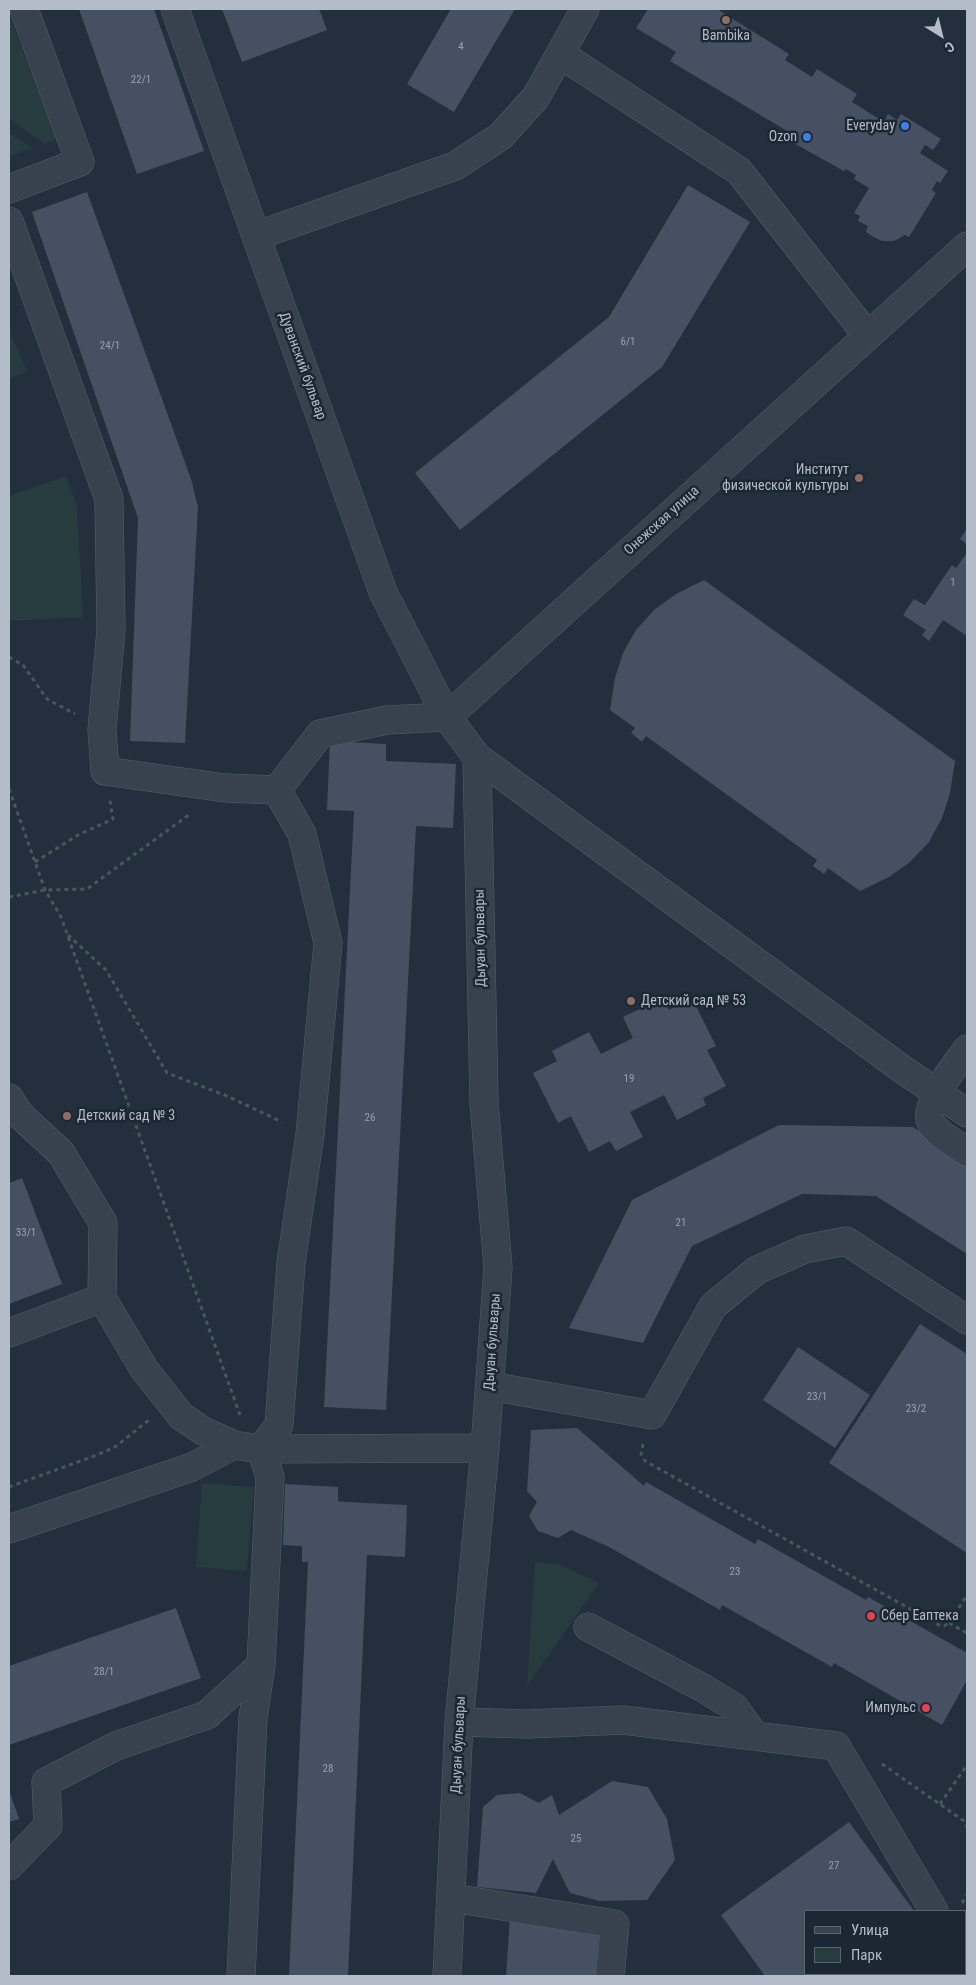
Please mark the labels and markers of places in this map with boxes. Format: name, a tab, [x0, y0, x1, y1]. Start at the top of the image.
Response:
marker: Bambika	[720, 14, 732, 26]
place label: Bambika	[702, 28, 750, 44]
place label: Everyday	[846, 118, 895, 134]
marker: Everyday	[899, 120, 911, 132]
place label: Ozon	[769, 129, 797, 145]
marker: Ozon	[801, 131, 813, 143]
place label: Институт физической культуры	[722, 462, 849, 494]
marker: Институт физической культуры	[853, 472, 865, 484]
place label: Детский сад № 53	[641, 993, 746, 1009]
marker: Детский сад № 53	[625, 995, 637, 1007]
place label: Детский сад № 3	[77, 1108, 175, 1124]
marker: Детский сад № 3	[61, 1110, 73, 1122]
place label: Сбер Еаптека	[881, 1608, 959, 1624]
marker: Сбер Еаптека	[865, 1610, 877, 1622]
place label: Импульс	[865, 1700, 916, 1716]
marker: Импульс	[920, 1702, 932, 1714]

